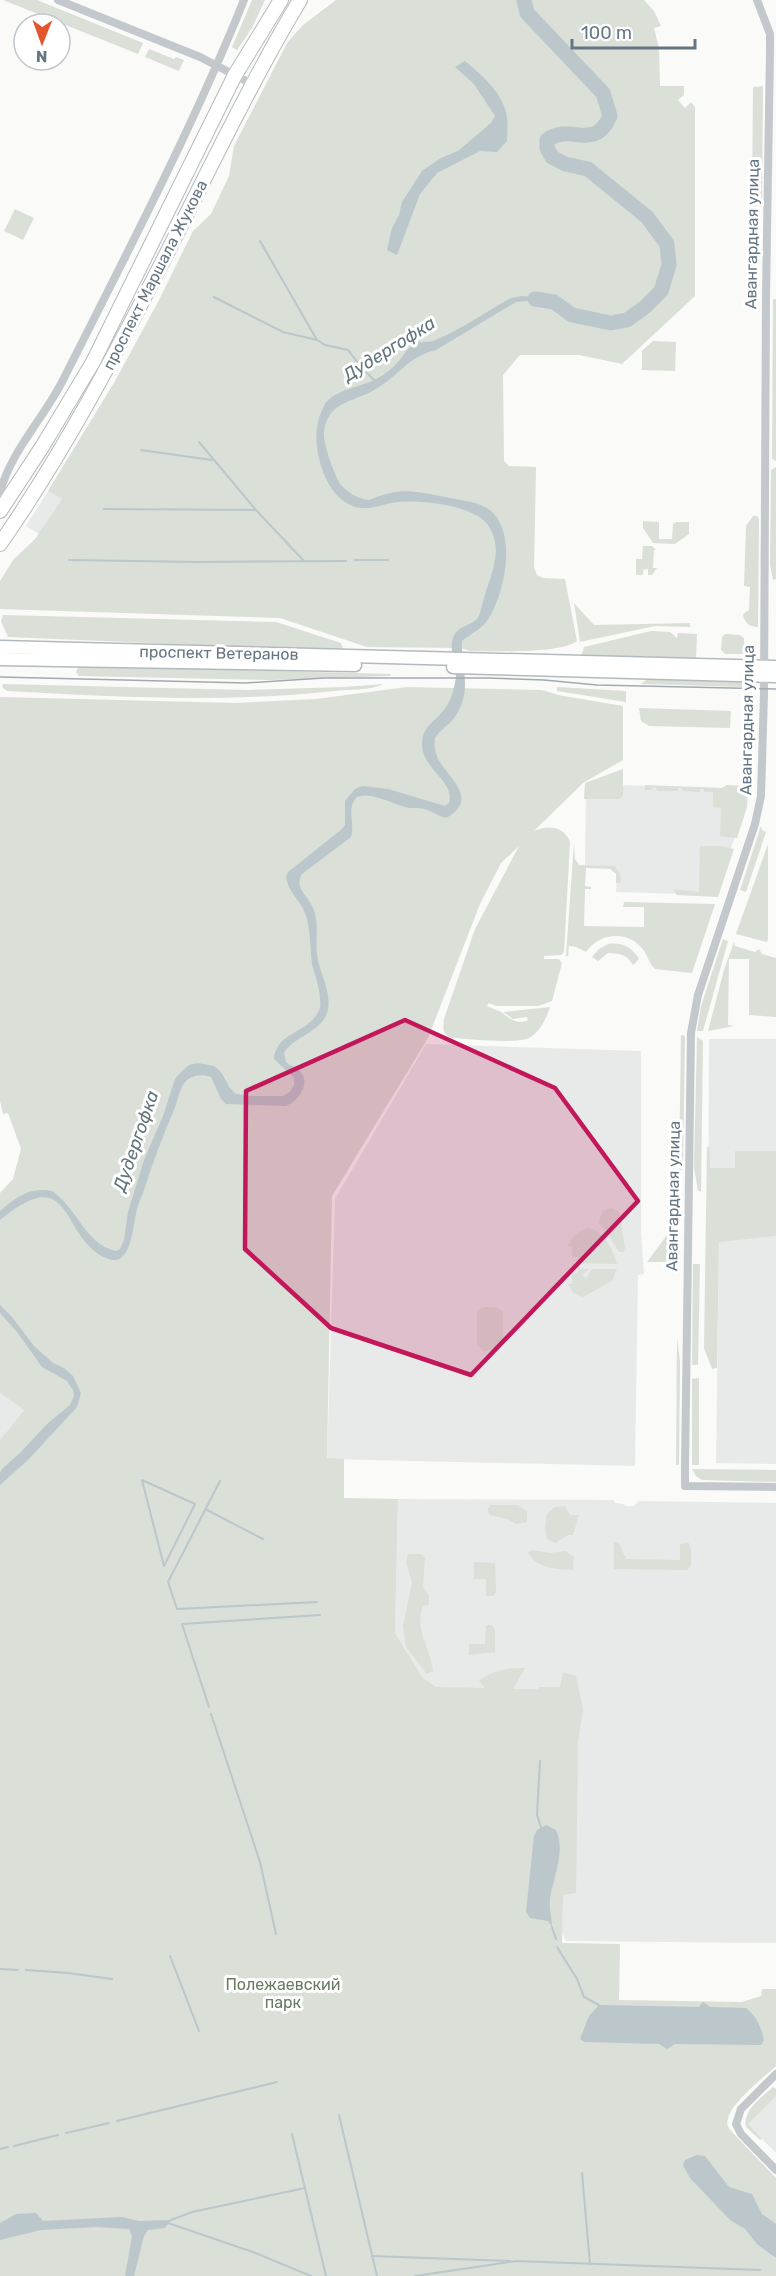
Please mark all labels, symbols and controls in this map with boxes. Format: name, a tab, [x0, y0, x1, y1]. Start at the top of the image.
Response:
north arrow	[12, 12, 72, 72]
scale bar	[572, 12, 695, 50]
text: 100 m	[581, 22, 632, 44]
text: N	[36, 47, 48, 66]
street label: Авангардная улица	[741, 159, 763, 309]
street label: проспект Маршала Жукова	[99, 177, 211, 373]
water label: Дудергофка	[337, 312, 440, 387]
street label: проспект Ветеранов	[139, 642, 299, 664]
street label: Авангардная улица	[736, 645, 758, 795]
water label: Дудергофка	[108, 1087, 164, 1196]
street label: Авангардная улица	[662, 1121, 684, 1271]
park label: Полежаевский парк	[225, 1975, 341, 2012]

